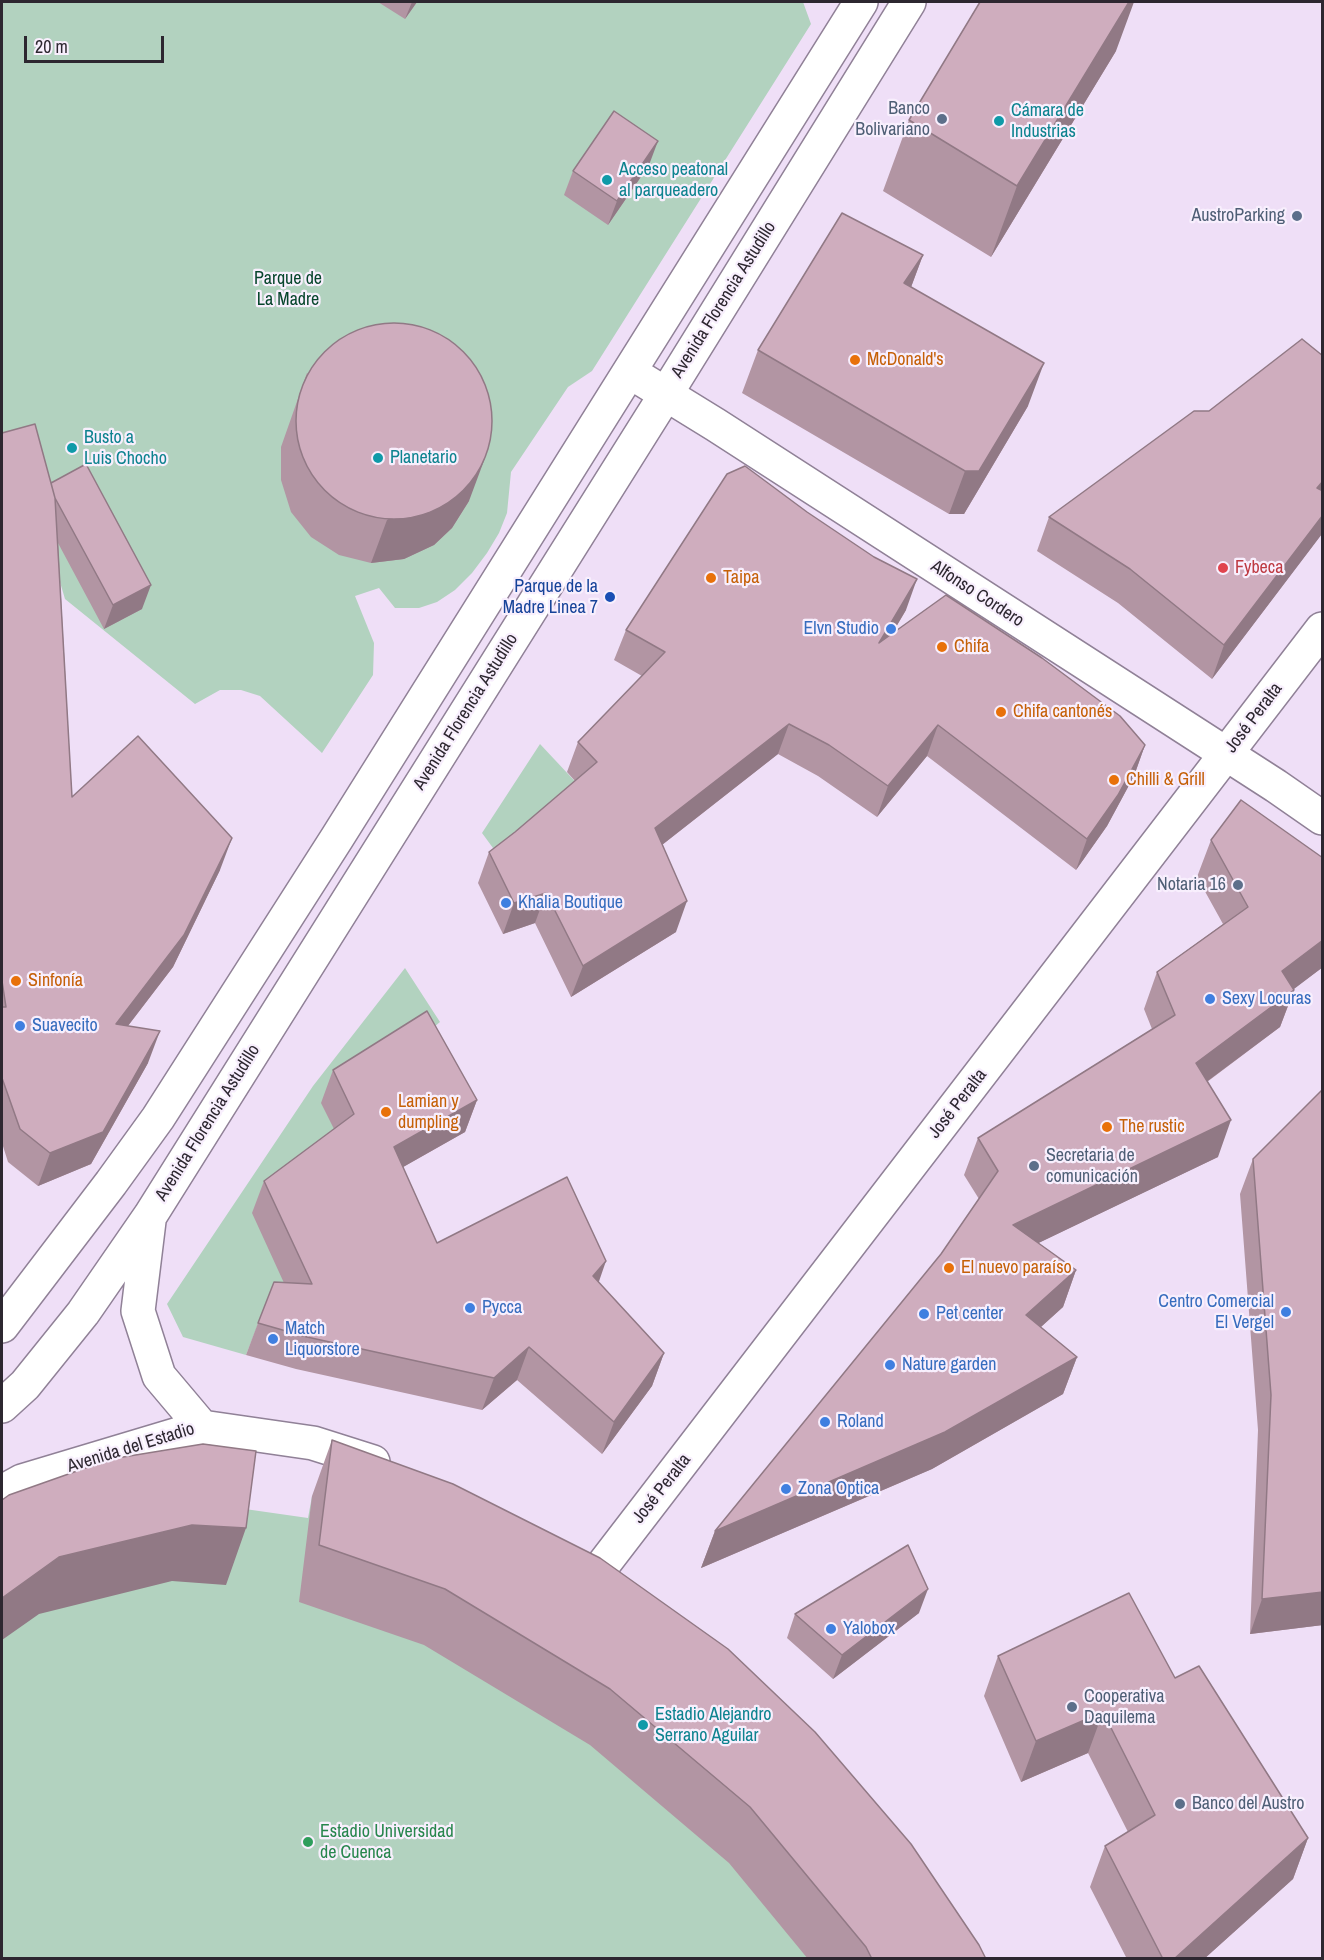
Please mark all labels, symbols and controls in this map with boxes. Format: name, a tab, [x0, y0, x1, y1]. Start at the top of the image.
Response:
scale bar	[27, 24, 166, 62]
text: 20 m	[35, 34, 68, 59]
place label: Banco Bolivariano	[855, 98, 930, 140]
place label: Cámara de Industrias	[1011, 100, 1084, 142]
marker: Banco Bolivariano	[935, 112, 949, 126]
marker: Cámara de Industrias	[992, 114, 1006, 128]
place label: Acceso peatonal al parqueadero	[619, 159, 728, 201]
marker: Acceso peatonal al parqueadero	[600, 173, 614, 187]
place label: AustroParking	[1191, 205, 1285, 227]
marker: AustroParking	[1290, 209, 1304, 223]
street label: Avenida Florencia Astudillo	[667, 218, 781, 382]
park label: Parque de La Madre	[254, 268, 322, 310]
place label: McDonald's	[867, 349, 944, 371]
marker: McDonald's	[848, 353, 862, 367]
place label: Busto a Luis Chocho	[84, 427, 167, 470]
marker: Busto a Luis Chocho	[65, 441, 79, 455]
place label: Planetario	[390, 447, 457, 469]
marker: Planetario	[371, 451, 385, 465]
street label: Alfonso Cordero	[926, 556, 1028, 632]
place label: Fybeca	[1235, 557, 1283, 579]
marker: Fybeca	[1216, 561, 1230, 575]
place label: Taipa	[723, 567, 759, 589]
marker: Taipa	[704, 571, 718, 585]
place label: Parque de la Madre Linea 7	[503, 576, 598, 618]
marker: Parque de la Madre Linea 7	[603, 590, 617, 604]
place label: Elvn Studio	[804, 618, 879, 640]
marker: Elvn Studio	[884, 622, 898, 636]
street label: Avenida Florencia Astudillo	[409, 630, 523, 794]
place label: Chifa	[954, 636, 989, 658]
marker: Chifa	[935, 640, 949, 654]
street label: José Peralta	[1221, 679, 1287, 757]
place label: Chifa cantonés	[1013, 701, 1112, 723]
marker: Chifa cantonés	[994, 705, 1008, 719]
place label: Chilli & Grill	[1126, 769, 1205, 791]
marker: Chilli & Grill	[1107, 773, 1121, 787]
place label: Notaria 16	[1157, 874, 1226, 896]
marker: Notaria 16	[1231, 878, 1245, 892]
place label: Khalia Boutique	[518, 892, 623, 914]
marker: Khalia Boutique	[499, 896, 513, 910]
place label: Sinfonía	[28, 970, 83, 992]
marker: Sinfonía	[9, 974, 23, 988]
place label: Sexy Locuras	[1222, 988, 1311, 1010]
marker: Sexy Locuras	[1203, 992, 1217, 1006]
place label: Suavecito	[32, 1015, 98, 1037]
marker: Suavecito	[13, 1019, 27, 1033]
street label: Avenida Florencia Astudillo	[151, 1041, 265, 1205]
street label: José Peralta	[924, 1065, 992, 1143]
place label: Lamian y dumpling	[398, 1091, 459, 1134]
marker: Lamian y dumpling	[379, 1105, 393, 1119]
place label: The rustic	[1119, 1116, 1185, 1138]
marker: The rustic	[1100, 1120, 1114, 1134]
place label: Secretaria de comunicación	[1046, 1145, 1138, 1188]
marker: Secretaria de comunicación	[1027, 1159, 1041, 1173]
place label: El nuevo paraíso	[961, 1257, 1072, 1279]
marker: El nuevo paraíso	[942, 1261, 956, 1275]
place label: Centro Comercial El Vergel	[1158, 1291, 1274, 1334]
place label: Pycca	[482, 1297, 522, 1319]
marker: Pycca	[463, 1301, 477, 1315]
place label: Pet center	[936, 1303, 1003, 1325]
marker: Centro Comercial El Vergel	[1279, 1305, 1293, 1319]
marker: Pet center	[917, 1307, 931, 1321]
place label: Match Liquorstore	[285, 1318, 360, 1360]
marker: Match Liquorstore	[266, 1332, 280, 1346]
place label: Nature garden	[902, 1354, 996, 1376]
marker: Nature garden	[883, 1358, 897, 1372]
place label: Roland	[837, 1411, 884, 1433]
marker: Roland	[818, 1415, 832, 1429]
street label: Avenida del Estadio	[65, 1418, 197, 1478]
street label: José Peralta	[628, 1450, 696, 1528]
place label: Zona Optica	[798, 1478, 879, 1500]
marker: Zona Optica	[779, 1482, 793, 1496]
place label: Yalobox	[843, 1618, 895, 1640]
marker: Yalobox	[824, 1622, 838, 1636]
place label: Cooperativa Daquilema	[1084, 1686, 1164, 1728]
marker: Cooperativa Daquilema	[1065, 1700, 1079, 1714]
place label: Estadio Alejandro Serrano Aguilar	[655, 1704, 772, 1746]
marker: Estadio Alejandro Serrano Aguilar	[636, 1718, 650, 1732]
place label: Banco del Austro	[1192, 1793, 1304, 1815]
marker: Banco del Austro	[1173, 1797, 1187, 1811]
place label: Estadio Universidad de Cuenca	[320, 1821, 454, 1864]
marker: Estadio Universidad de Cuenca	[301, 1835, 315, 1849]

